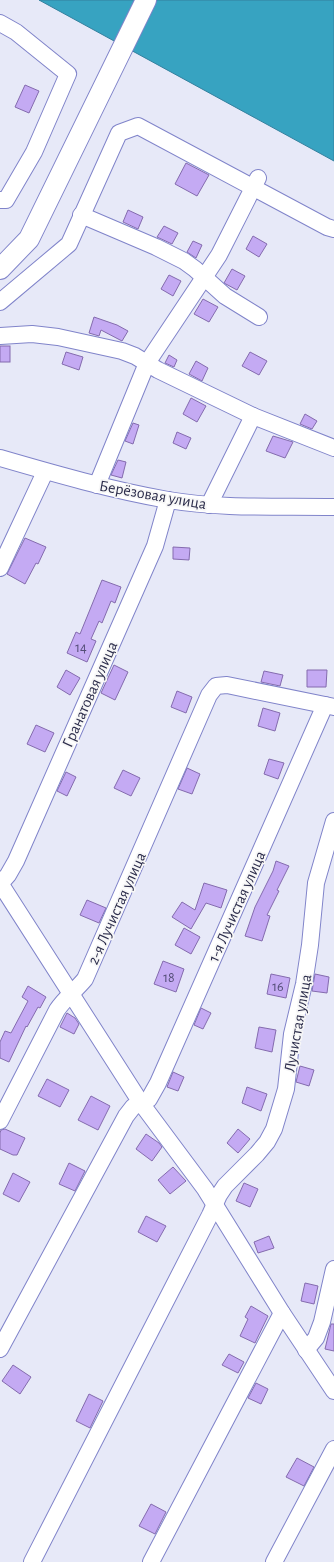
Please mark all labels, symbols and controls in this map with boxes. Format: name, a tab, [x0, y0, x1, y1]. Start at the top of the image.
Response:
street label: Берёзовая улица	[98, 478, 208, 513]
street label: Гранатовая улица	[59, 639, 121, 750]
house number: 14	[75, 641, 87, 655]
street label: 1-я Лучистая улица	[205, 849, 269, 965]
street label: 2-я Лучистая улица	[85, 850, 150, 967]
house number: 18	[163, 971, 175, 985]
street label: Лучистая улица	[281, 973, 315, 1074]
house number: 16	[272, 980, 284, 994]

